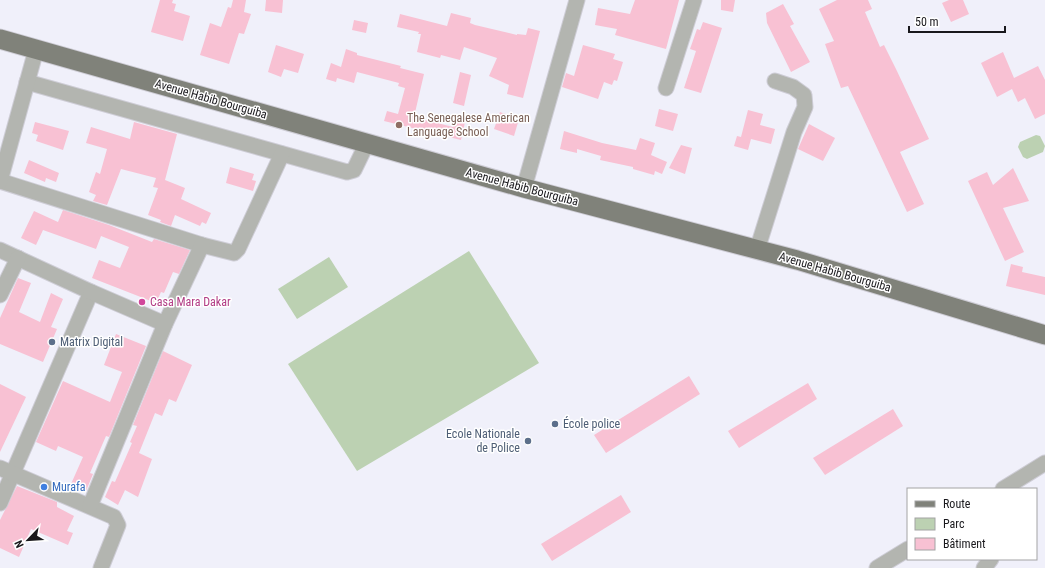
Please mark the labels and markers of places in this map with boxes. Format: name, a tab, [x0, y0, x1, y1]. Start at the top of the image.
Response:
place label: The Senegalese American Language School	[407, 111, 530, 139]
marker: The Senegalese American Language School	[394, 120, 404, 130]
place label: Casa Mara Dakar	[150, 295, 231, 309]
marker: Casa Mara Dakar	[137, 297, 147, 307]
place label: Matrix Digital	[60, 335, 123, 349]
marker: Matrix Digital	[47, 337, 57, 347]
place label: École police	[563, 416, 621, 431]
marker: École police	[550, 419, 560, 429]
place label: Ecole Nationale de Police	[446, 427, 520, 455]
marker: Ecole Nationale de Police	[523, 436, 533, 446]
place label: Murafa	[52, 480, 86, 494]
marker: Murafa	[39, 482, 49, 492]

